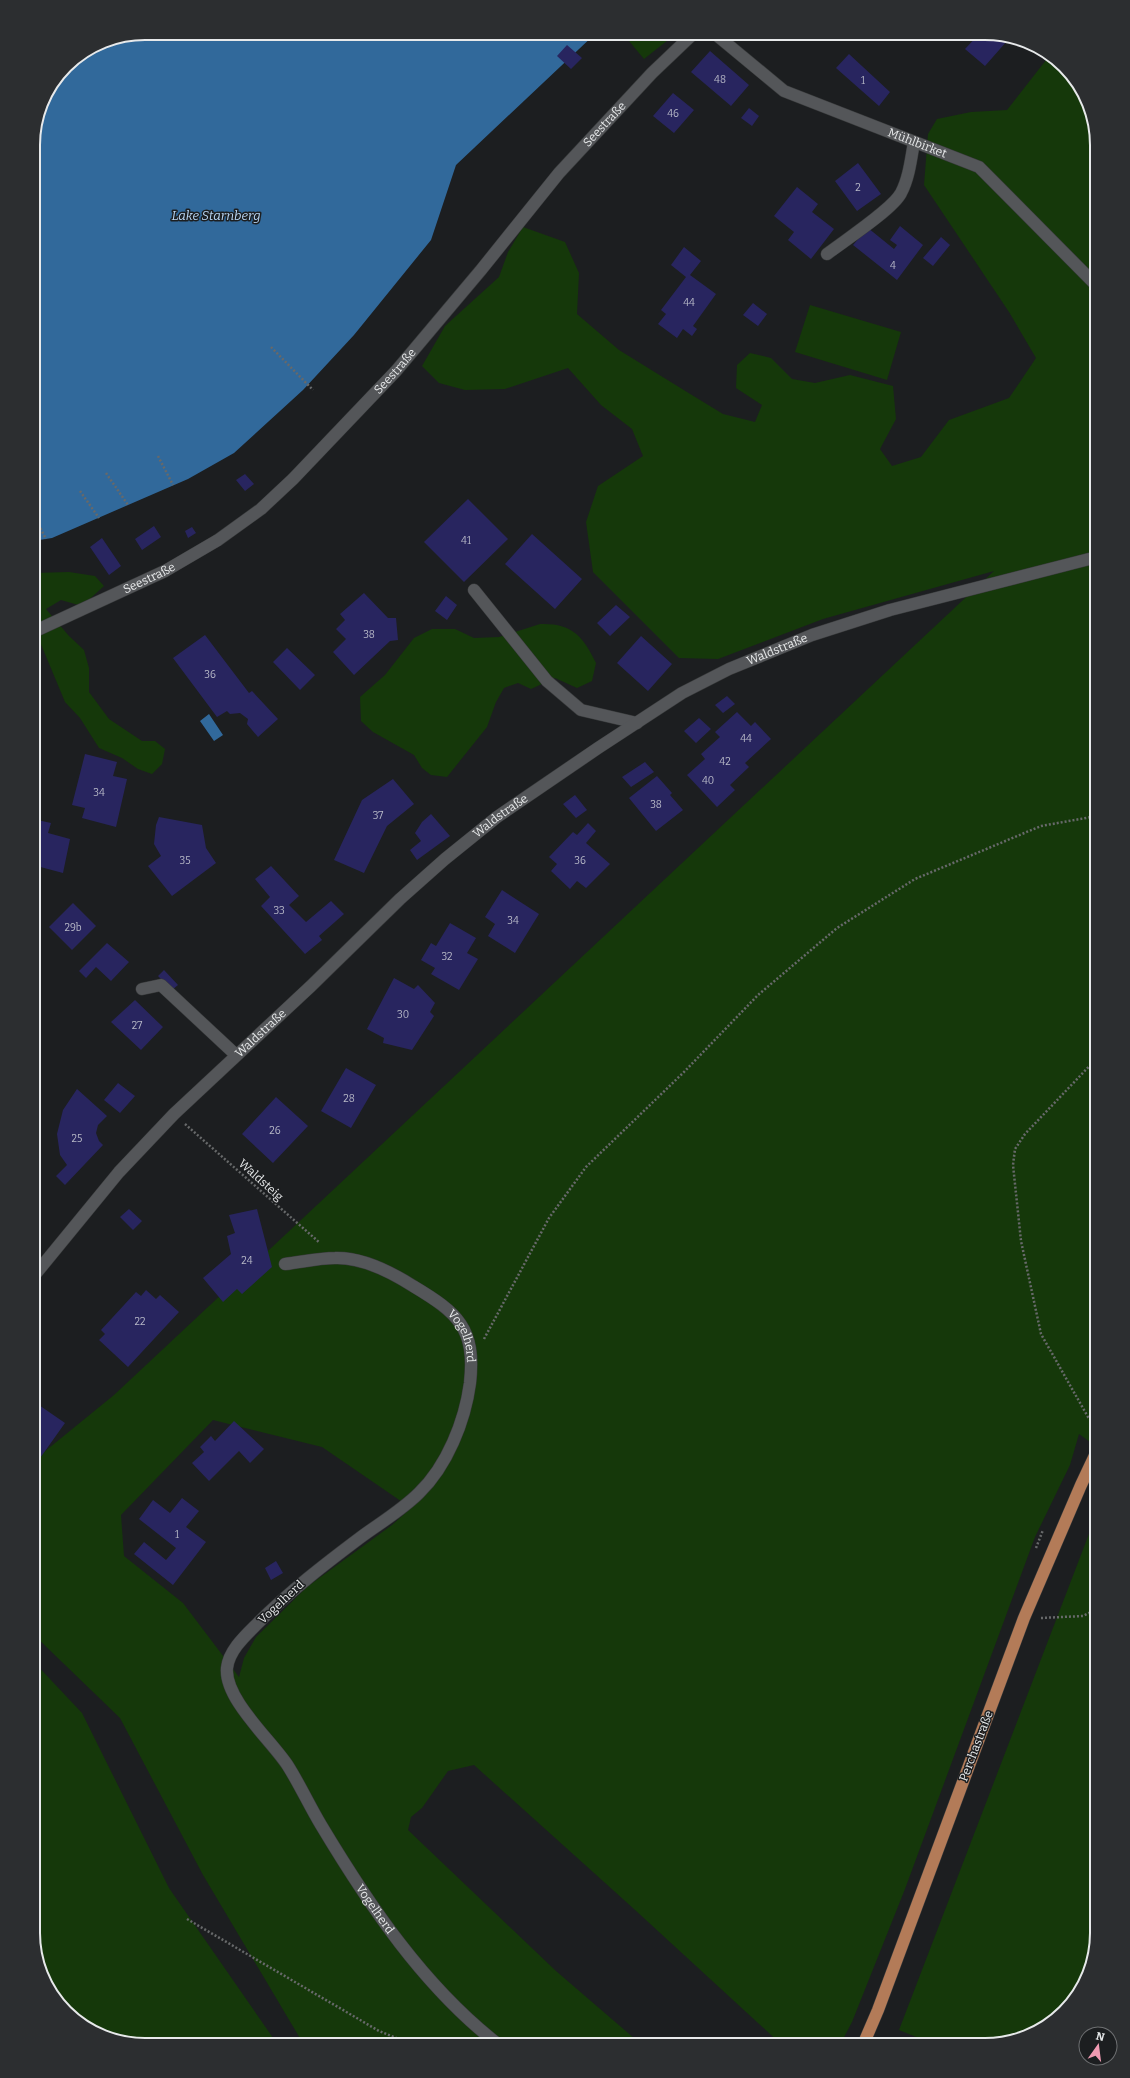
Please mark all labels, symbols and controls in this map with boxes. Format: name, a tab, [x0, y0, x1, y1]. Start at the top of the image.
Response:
house number: 48	[714, 74, 726, 86]
house number: 1	[861, 75, 865, 87]
street label: Seestraße	[580, 99, 629, 150]
house number: 46	[667, 108, 679, 120]
street label: Mühlbirket	[886, 125, 949, 161]
house number: 2	[855, 182, 861, 194]
water label: Lake Starnberg	[171, 208, 261, 223]
house number: 4	[890, 260, 896, 272]
house number: 44	[683, 297, 695, 309]
street label: Seestraße	[371, 346, 419, 397]
house number: 41	[461, 535, 471, 547]
street label: Seestraße	[121, 560, 178, 596]
house number: 38	[363, 629, 375, 641]
street label: Waldstraße	[745, 631, 809, 668]
house number: 36	[204, 669, 216, 681]
house number: 44	[740, 733, 752, 745]
house number: 42	[719, 756, 731, 768]
house number: 40	[702, 775, 714, 787]
house number: 34	[93, 787, 105, 799]
street label: Waldstraße	[470, 791, 530, 841]
house number: 38	[650, 799, 662, 811]
house number: 37	[373, 810, 383, 822]
house number: 35	[179, 855, 191, 867]
house number: 36	[574, 855, 586, 867]
house number: 33	[273, 905, 285, 917]
house number: 34	[507, 915, 519, 927]
house number: 29b	[64, 922, 82, 934]
house number: 32	[441, 951, 453, 963]
street label: Waldstraße	[232, 1006, 289, 1060]
house number: 30	[397, 1009, 409, 1021]
house number: 27	[132, 1020, 142, 1032]
house number: 28	[343, 1093, 355, 1105]
house number: 26	[269, 1125, 281, 1137]
house number: 25	[72, 1133, 82, 1145]
street label: Waldsteig	[236, 1156, 286, 1204]
house number: 24	[241, 1255, 253, 1267]
street label: Vogelherd	[445, 1307, 478, 1363]
house number: 22	[135, 1316, 145, 1328]
house number: 1	[175, 1529, 179, 1541]
street label: Vogelherd	[255, 1577, 307, 1627]
street label: Perchastraße	[956, 1709, 996, 1783]
street label: Vogelherd	[353, 1882, 397, 1936]
north arrow	[1078, 2026, 1118, 2066]
text: N	[1095, 2029, 1106, 2044]

